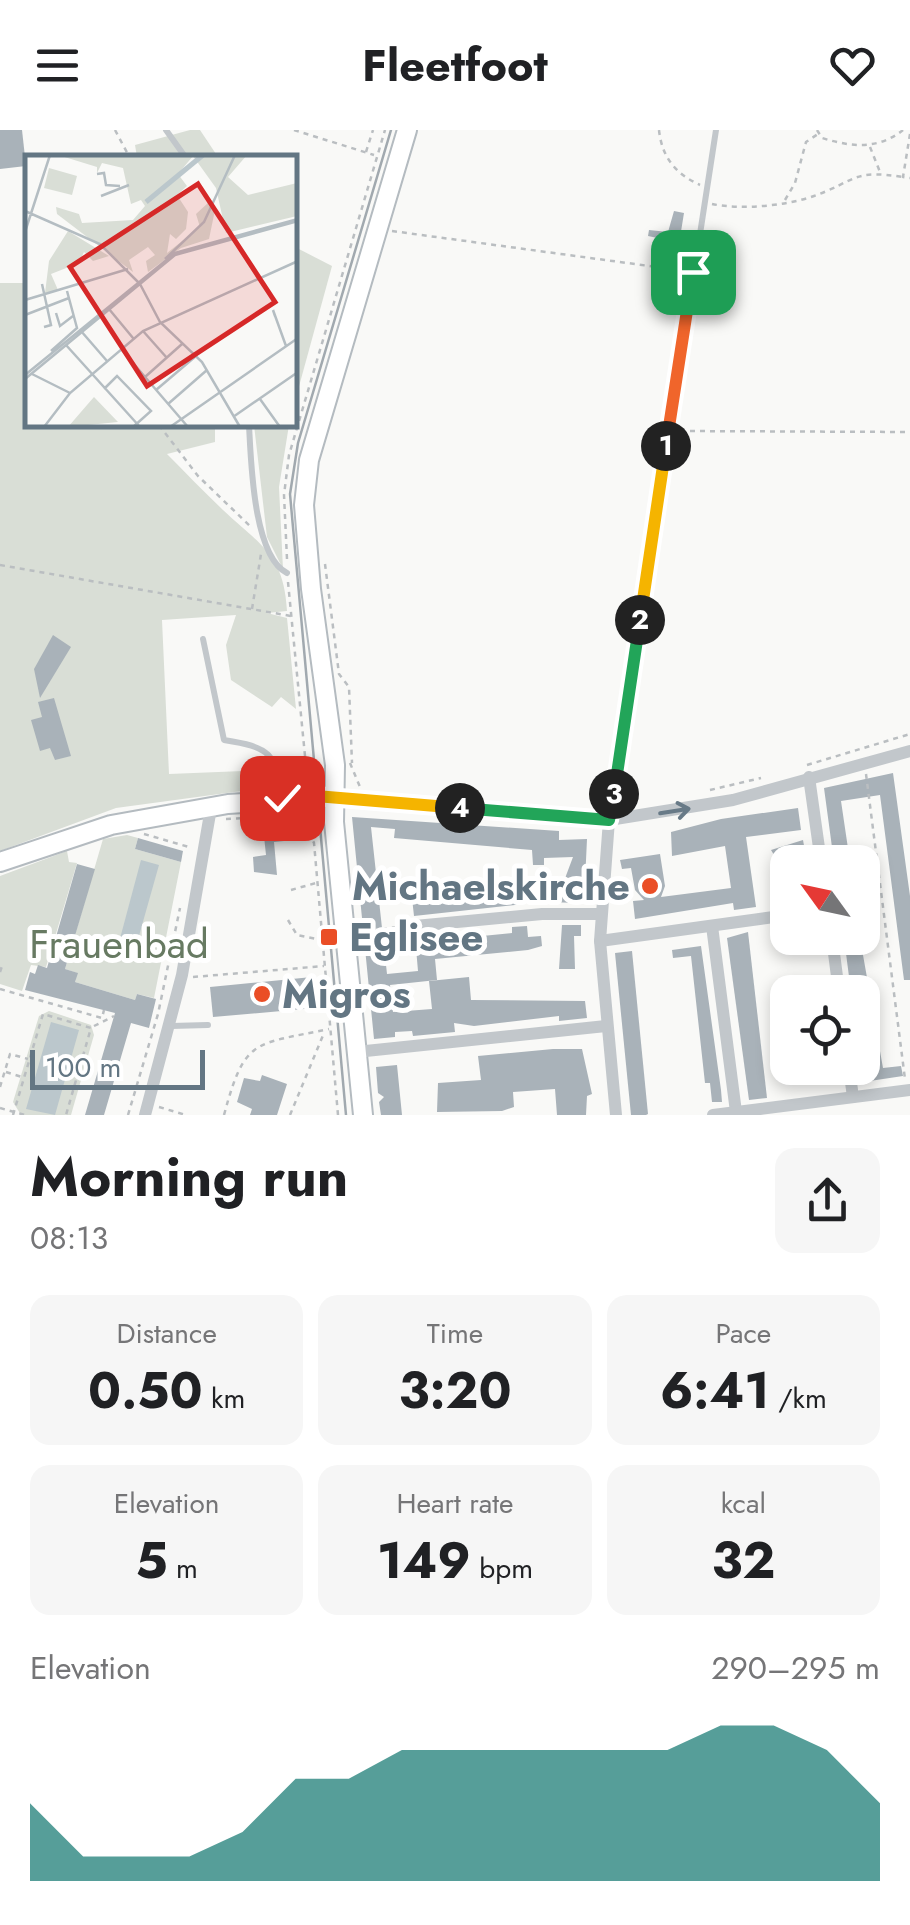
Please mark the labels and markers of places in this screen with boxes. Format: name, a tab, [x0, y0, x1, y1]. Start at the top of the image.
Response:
pin	[651, 230, 736, 315]
pin: 1	[641, 421, 691, 471]
pin: 2	[615, 595, 665, 645]
pin	[240, 756, 325, 841]
pin: 3	[589, 769, 639, 819]
pin: 4	[435, 783, 485, 833]
place label: Michaelskirche	[352, 857, 630, 915]
marker: Michaelskirche	[639, 875, 661, 897]
place label: Eglisee	[349, 908, 483, 966]
marker: Eglisee	[318, 926, 340, 948]
place label: Migros	[282, 965, 411, 1023]
marker: Migros	[251, 983, 273, 1005]

